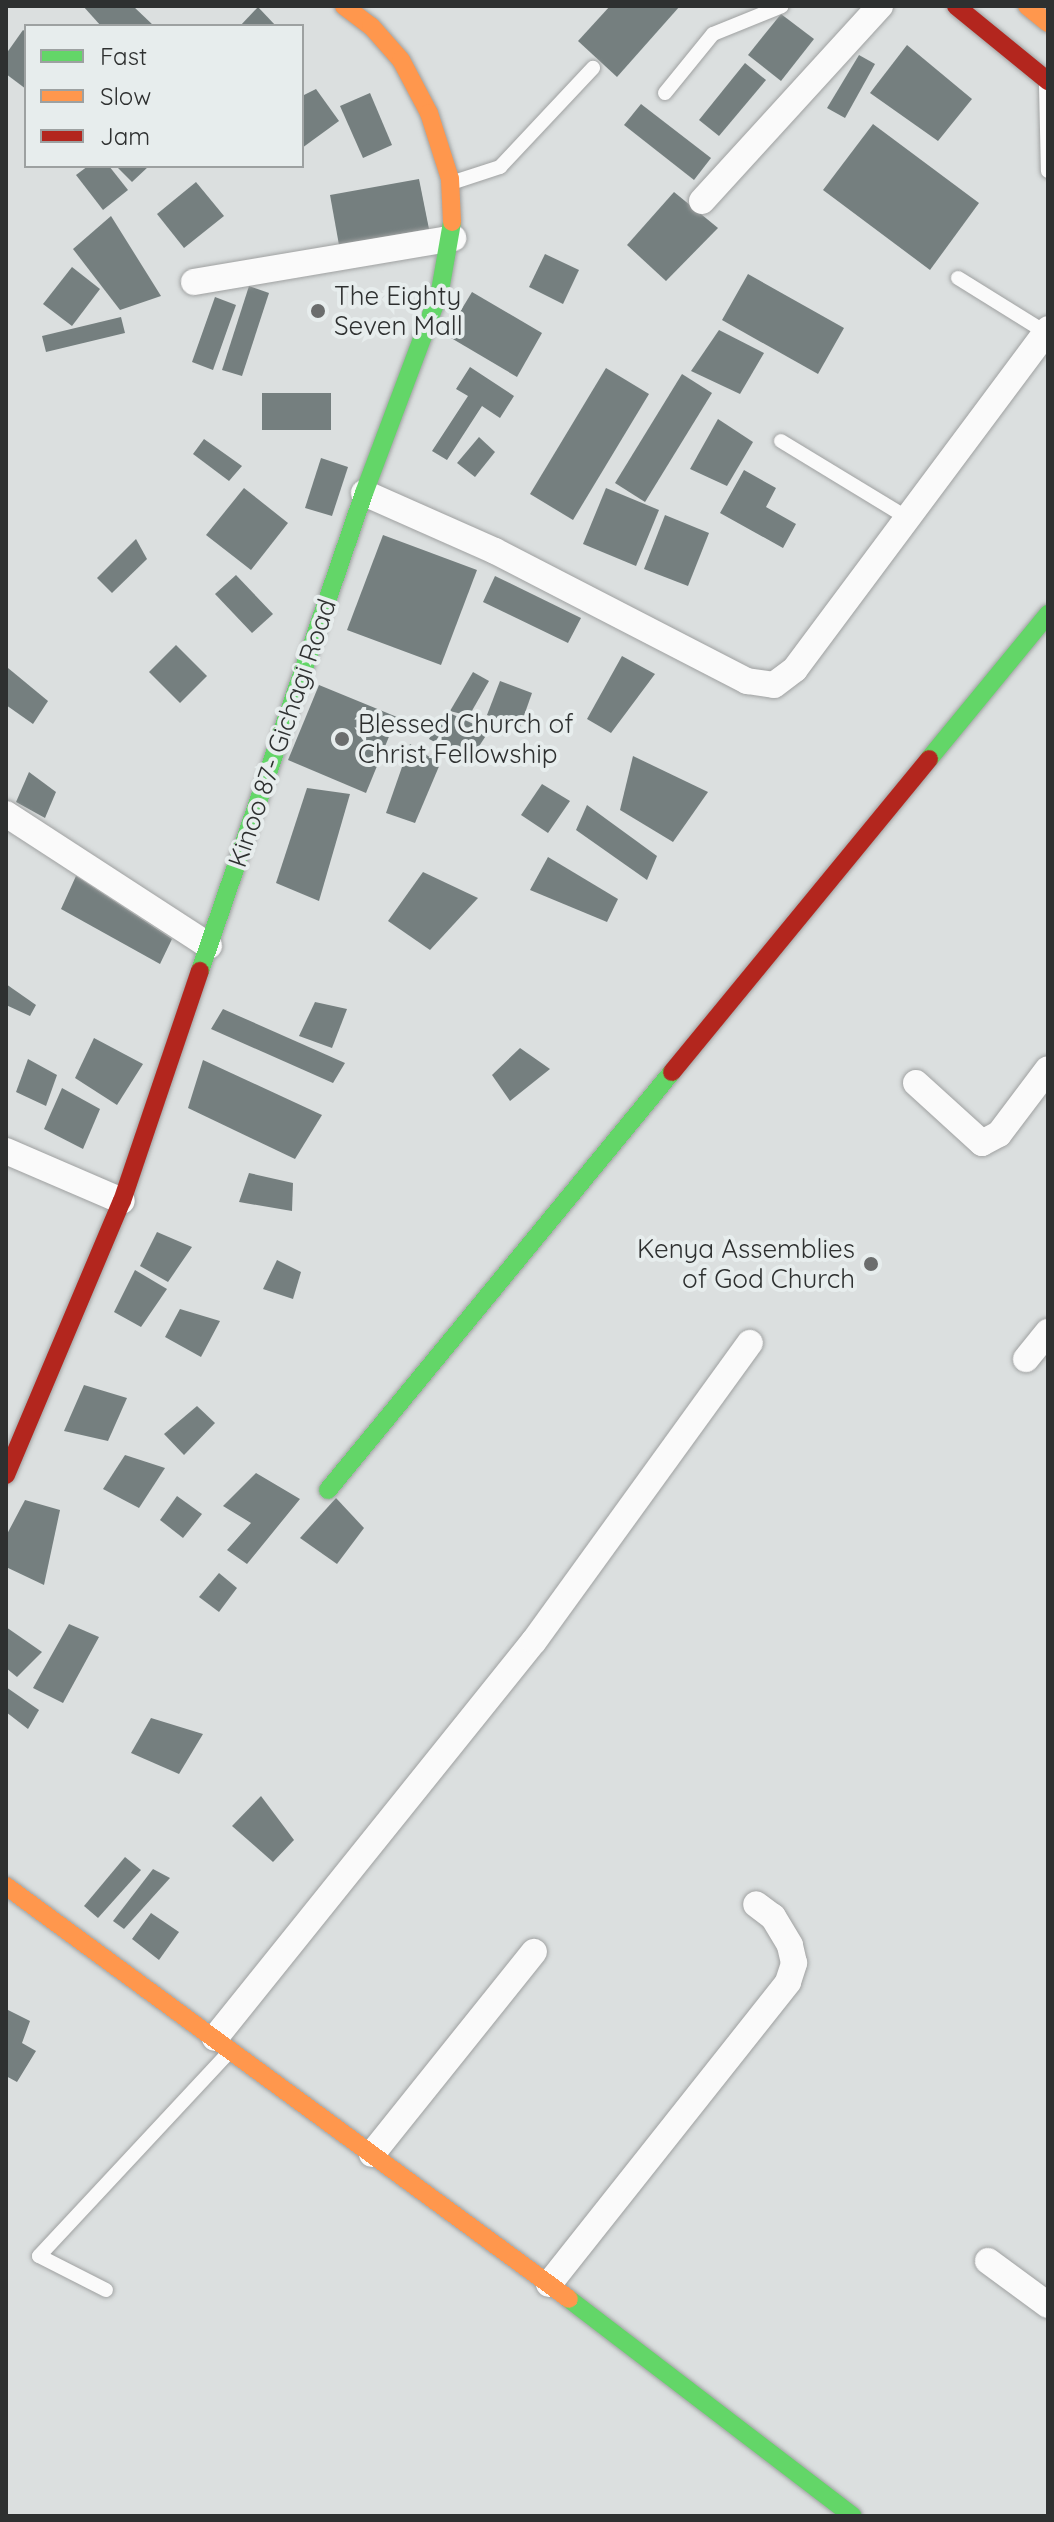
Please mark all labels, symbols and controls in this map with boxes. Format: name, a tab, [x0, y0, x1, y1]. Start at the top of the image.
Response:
legend	[24, 24, 304, 168]
text: Fast	[100, 41, 147, 71]
text: Slow	[100, 81, 151, 111]
text: Jam	[100, 121, 150, 151]
place label: The Eighty Seven Mall	[334, 280, 463, 342]
marker: The Eighty Seven Mall	[309, 302, 327, 320]
street label: Kinoo 87- Gichagi Road	[221, 595, 343, 871]
place label: Blessed Church of Christ Fellowship	[358, 708, 574, 770]
marker: Blessed Church of Christ Fellowship	[333, 730, 351, 748]
place label: Kenya Assemblies of God Church	[637, 1233, 855, 1294]
marker: Kenya Assemblies of God Church	[862, 1255, 880, 1273]

